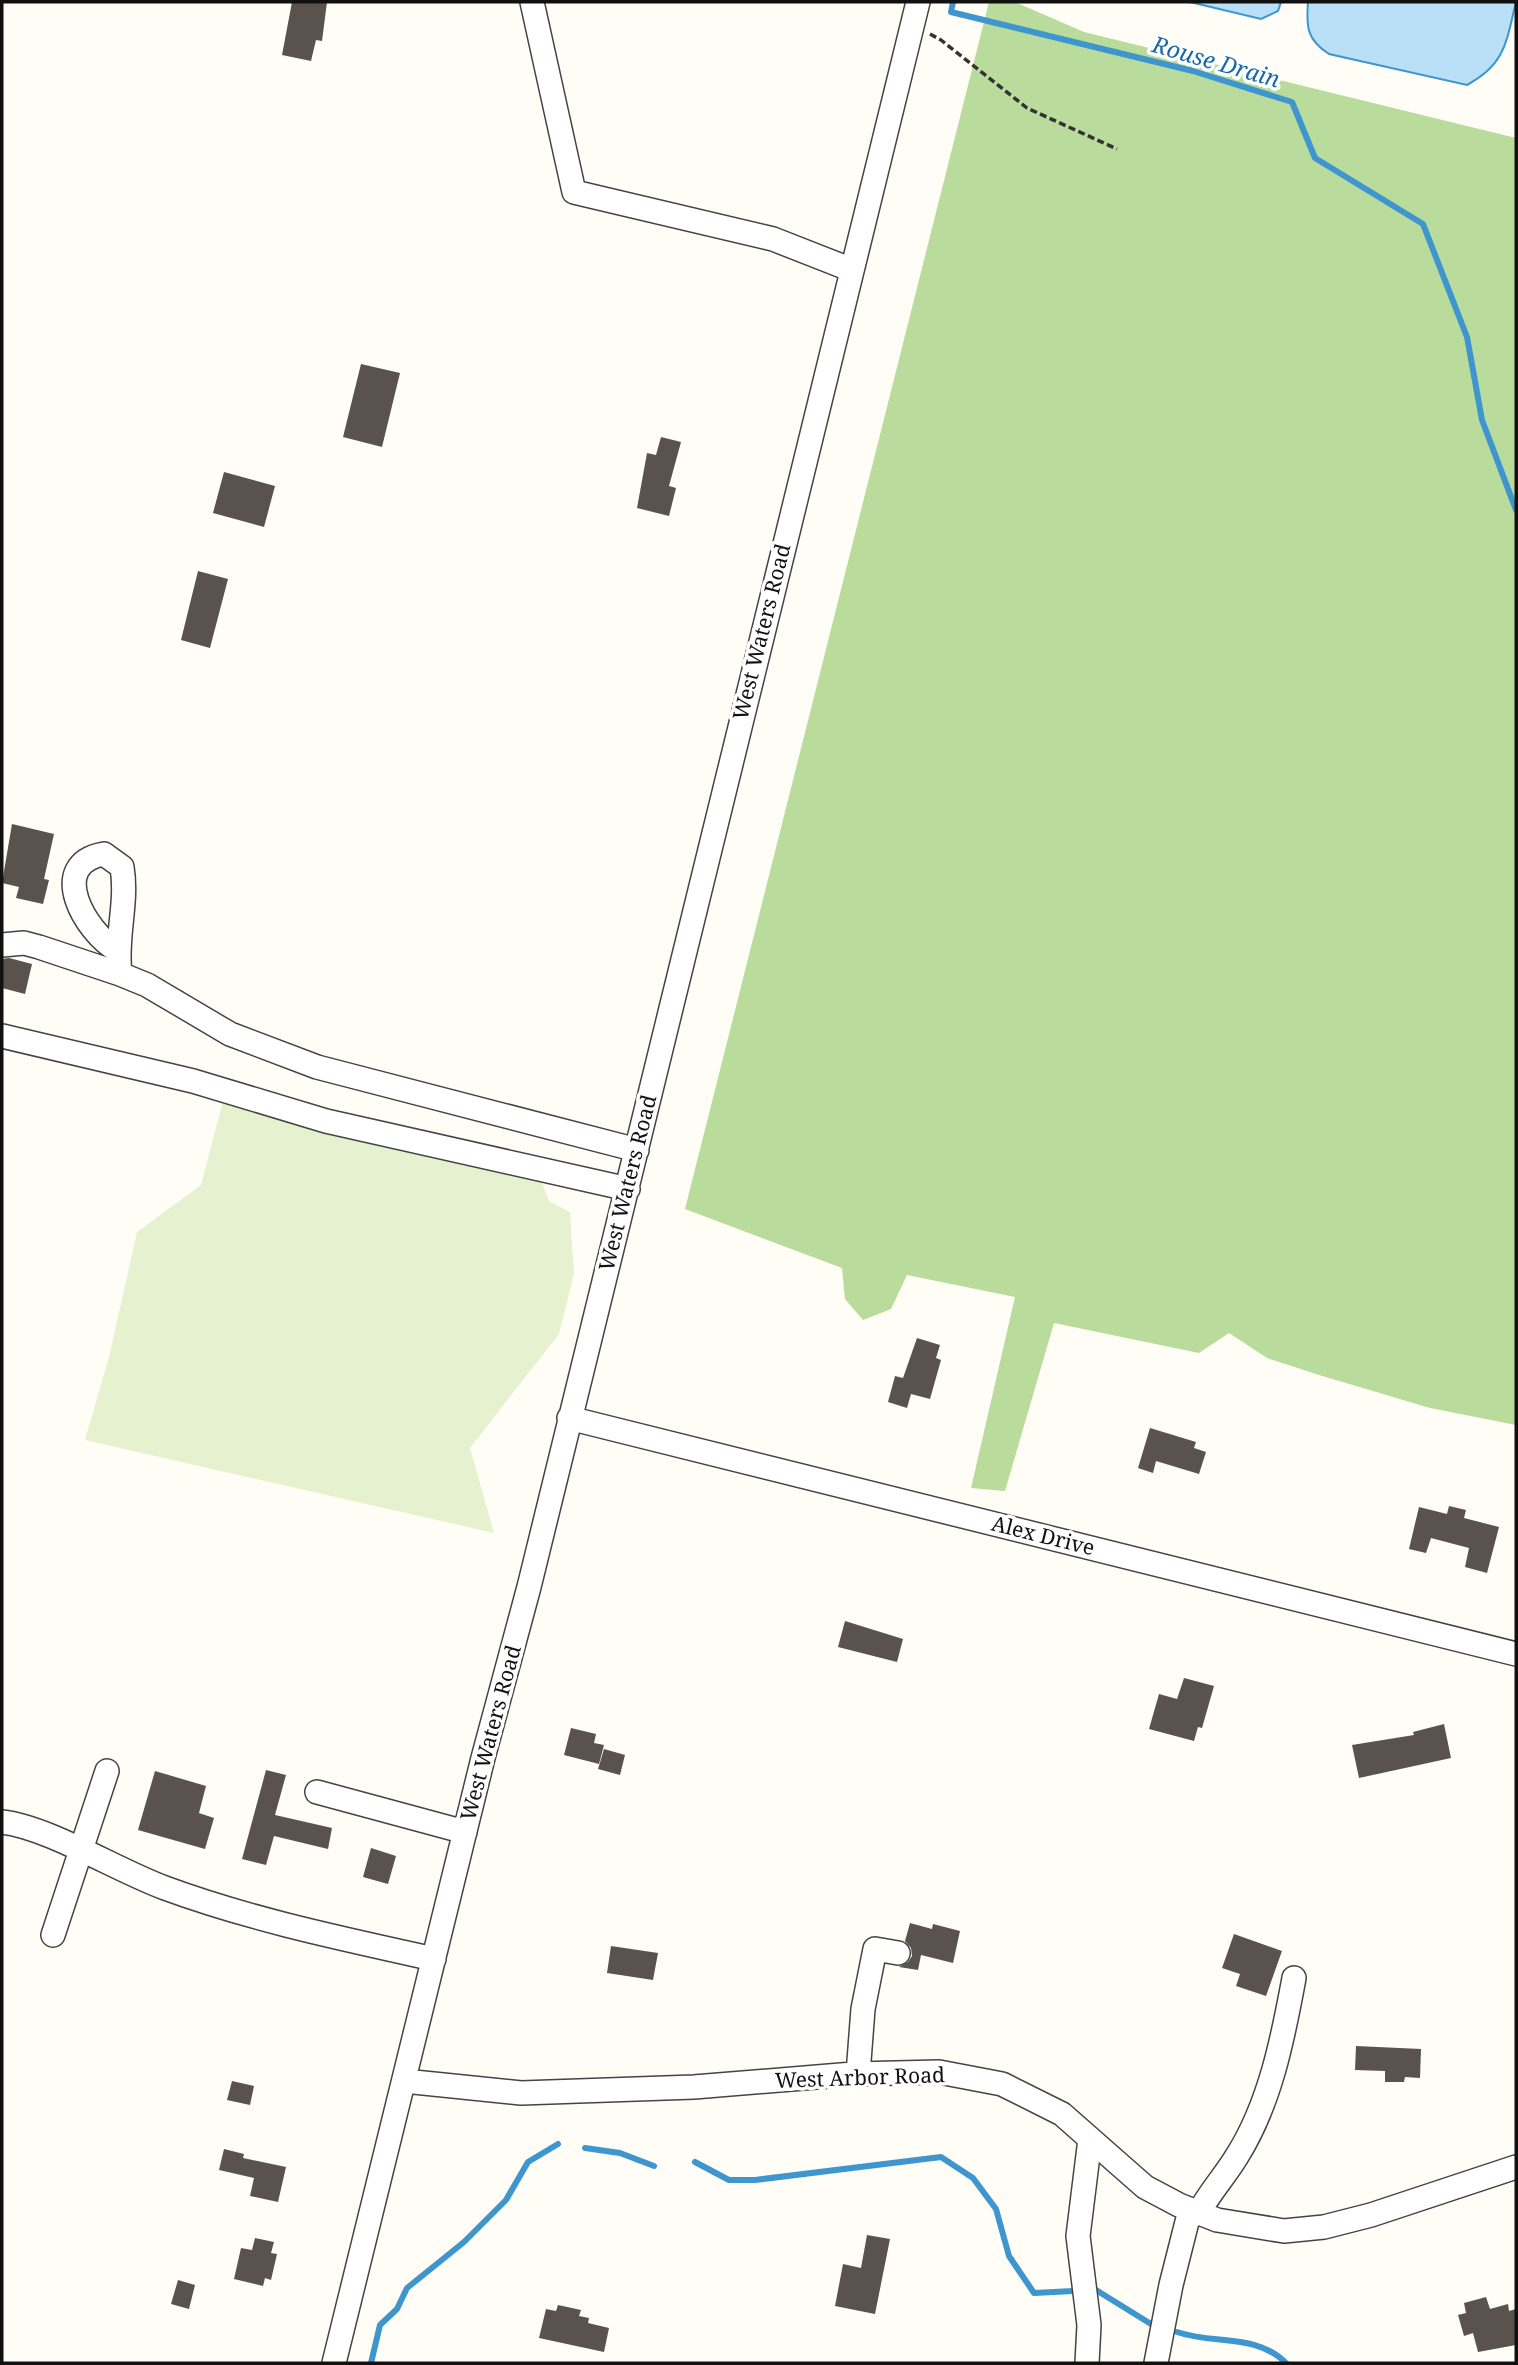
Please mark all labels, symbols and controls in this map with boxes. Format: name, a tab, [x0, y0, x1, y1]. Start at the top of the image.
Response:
water label: Rouse Drain	[1148, 27, 1284, 95]
street label: West Waters Road	[726, 541, 796, 723]
street label: West Waters Road	[592, 1092, 662, 1274]
street label: Alex Drive	[989, 1509, 1098, 1561]
street label: West Waters Road	[453, 1642, 527, 1824]
street label: West Arbor Road	[775, 2060, 945, 2094]

